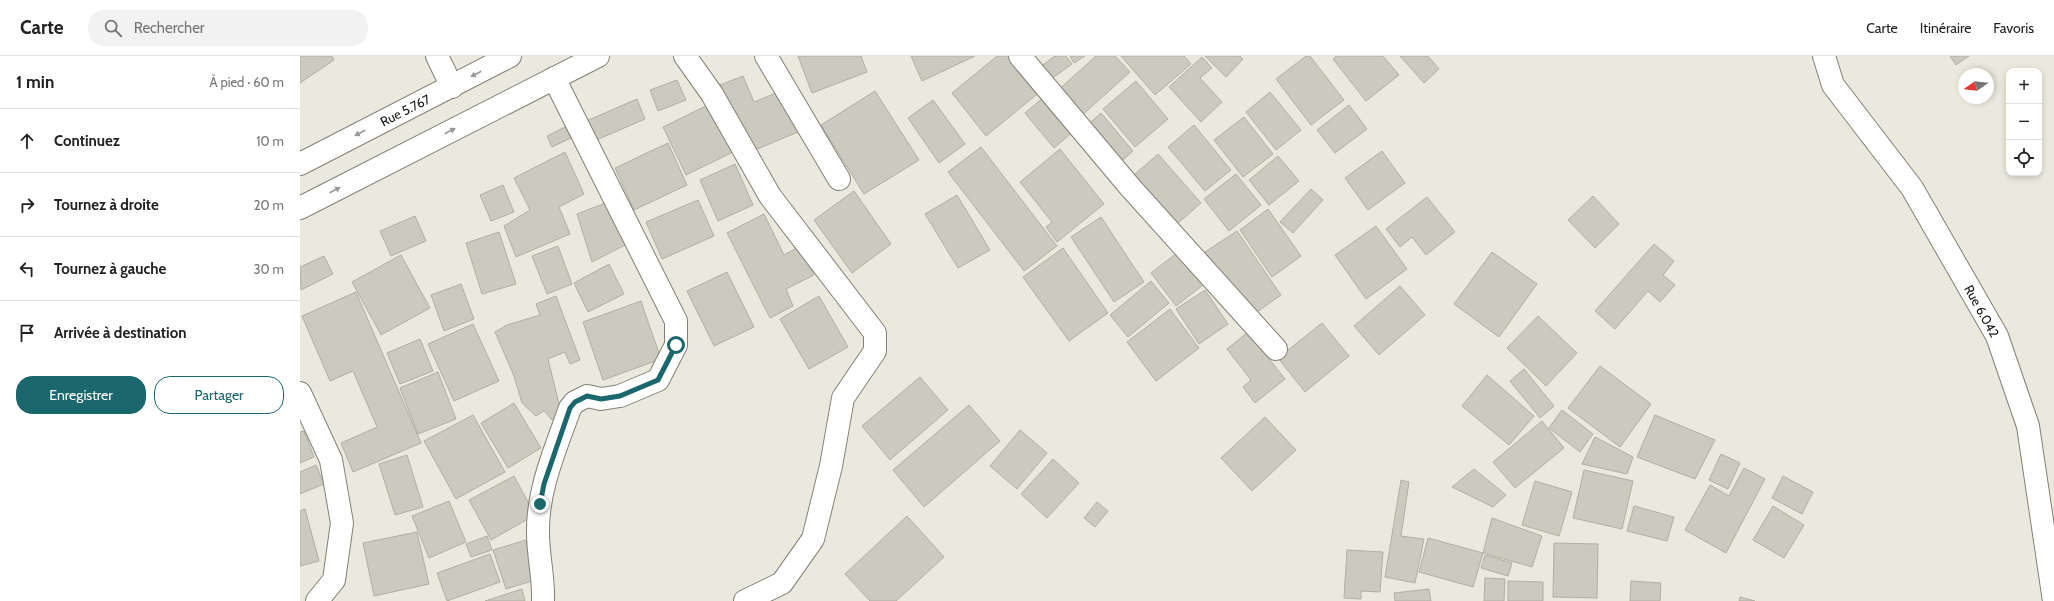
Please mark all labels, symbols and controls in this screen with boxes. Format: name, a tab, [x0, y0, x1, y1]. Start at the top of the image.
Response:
search box	[88, 10, 368, 46]
text: Carte	[20, 16, 64, 39]
icon: search	[102, 17, 124, 39]
text: Rechercher	[134, 19, 205, 37]
text: Carte	[1866, 19, 1898, 37]
text: Itinéraire	[1920, 19, 1971, 37]
text: Favoris	[1993, 19, 2034, 37]
north arrow	[1958, 68, 1994, 104]
map controls	[2006, 68, 2042, 176]
button: +	[2006, 68, 2042, 104]
one-way arrow	[470, 71, 481, 78]
text: 1 min	[16, 72, 54, 92]
text: À pied · 60 m	[209, 74, 284, 90]
street label: Rue 5.767	[377, 90, 433, 129]
button: −	[2006, 104, 2042, 140]
one-way arrow	[445, 128, 456, 134]
icon: ahead	[16, 130, 38, 152]
one-way arrow	[354, 130, 366, 137]
text: Continuez	[54, 132, 120, 150]
text: 10 m	[256, 133, 284, 149]
button: locate	[2006, 140, 2042, 176]
one-way arrow	[329, 187, 340, 194]
icon: right	[16, 194, 38, 216]
text: Tournez à droite	[54, 196, 159, 214]
text: 20 m	[254, 197, 284, 213]
icon: left	[16, 258, 38, 280]
text: Tournez à gauche	[54, 260, 166, 278]
text: 30 m	[254, 261, 284, 277]
street label: Rue 6.042	[1961, 282, 2003, 340]
icon: arrive	[16, 322, 38, 344]
text: Arrivée à destination	[54, 324, 186, 342]
route start	[667, 336, 685, 354]
button: Enregistrer	[16, 376, 146, 414]
button: Partager	[154, 376, 284, 414]
route end	[531, 495, 549, 513]

